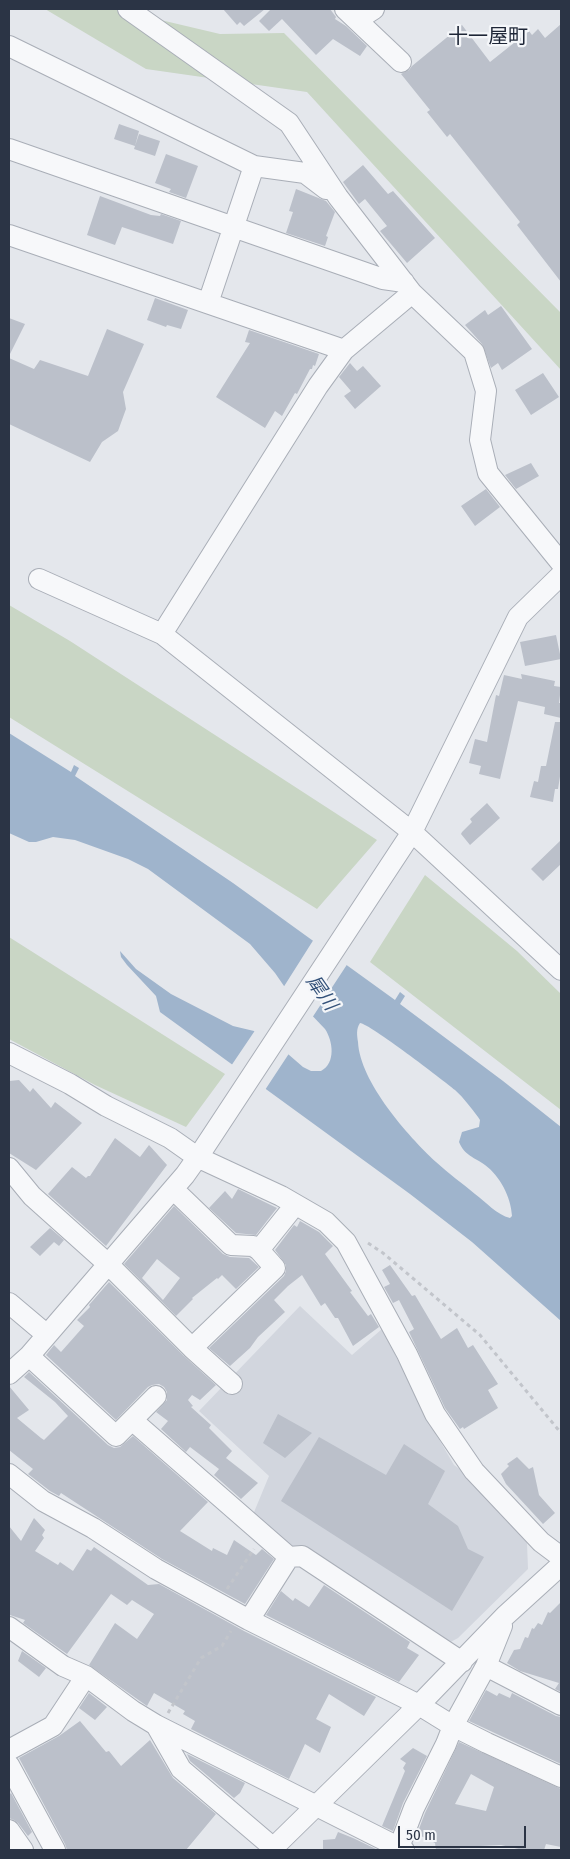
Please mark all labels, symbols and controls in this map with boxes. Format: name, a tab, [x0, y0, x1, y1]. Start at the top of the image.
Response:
district label: 十一屋町	[448, 25, 528, 49]
water label: 犀川	[301, 971, 341, 1015]
scale bar	[400, 1816, 528, 1848]
text: 50 m	[406, 1826, 436, 1844]

